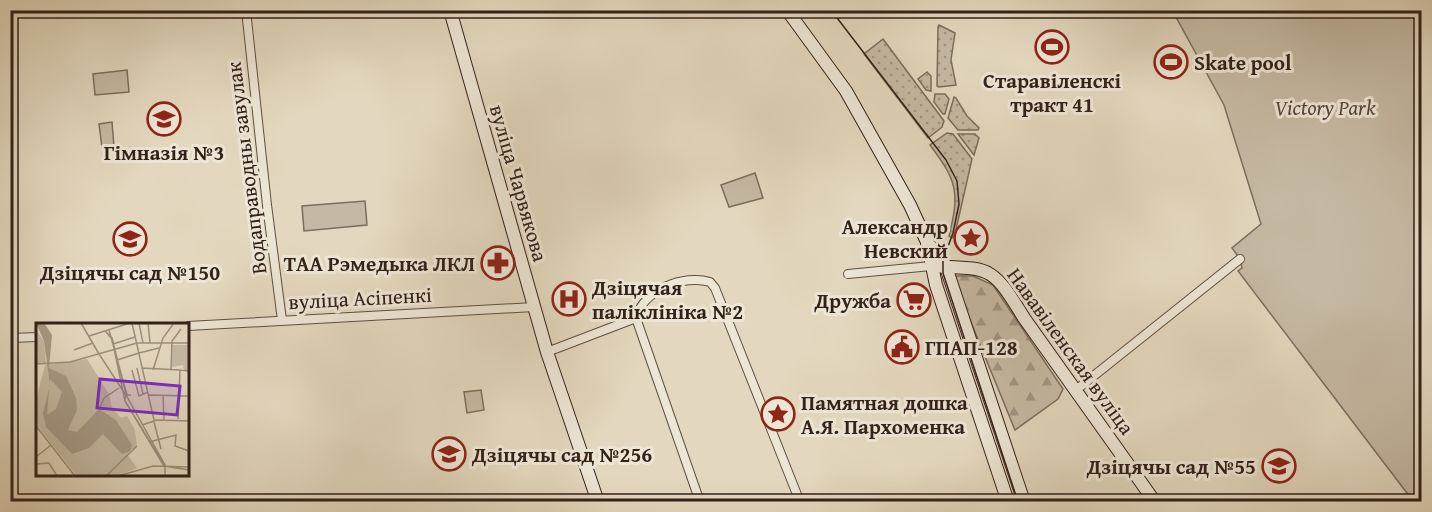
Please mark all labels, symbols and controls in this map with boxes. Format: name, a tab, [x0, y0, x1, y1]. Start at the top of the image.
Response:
sports icon: Старавіленскі тракт 41	[1034, 29, 1070, 65]
sports icon: Skate pool	[1153, 44, 1189, 80]
place label: Skate pool	[1194, 47, 1292, 78]
street label: Водаправодны завулак	[218, 60, 274, 276]
place label: Старавіленскі тракт 41	[983, 65, 1121, 120]
park label: Victory Park	[1274, 92, 1376, 123]
school or university icon: Гімназія №3	[146, 101, 182, 137]
street label: вуліца Чарвякова	[482, 101, 556, 265]
place label: Гімназія №3	[104, 137, 224, 168]
place label: Александр Невский	[842, 211, 948, 266]
place icon: Александр Невский	[953, 220, 989, 256]
school or university icon: Дзіцячы сад №150	[112, 221, 148, 257]
pharmacy icon: ТАА Рэмедыка ЛКЛ	[480, 245, 516, 281]
place label: ТАА Рэмедыка ЛКЛ	[284, 248, 475, 279]
place label: Дзіцячы сад №150	[39, 257, 220, 288]
street label: Нававіленская вуліца	[1000, 261, 1142, 441]
place label: Дзіцячая паліклініка №2	[591, 272, 743, 327]
street label: вуліца Асіпенкі	[287, 279, 433, 317]
hospital icon: Дзіцячая паліклініка №2	[551, 281, 587, 317]
supermarket icon: Дружба	[896, 282, 932, 318]
place label: Дружба	[813, 285, 891, 316]
inset map	[36, 323, 189, 476]
public building icon: ГПАП-128	[884, 329, 920, 365]
place label: ГПАП-128	[925, 332, 1018, 363]
place label: Памятная дошка А.Я. Пархоменка	[801, 387, 968, 442]
place icon: Памятная дошка А.Я. Пархоменка	[760, 396, 796, 432]
school or university icon: Дзіцячы сад №256	[431, 436, 467, 472]
place label: Дзіцячы сад №256	[471, 439, 652, 470]
school or university icon: Дзіцячы сад №55	[1261, 448, 1297, 484]
place label: Дзіцячы сад №55	[1086, 451, 1256, 482]

